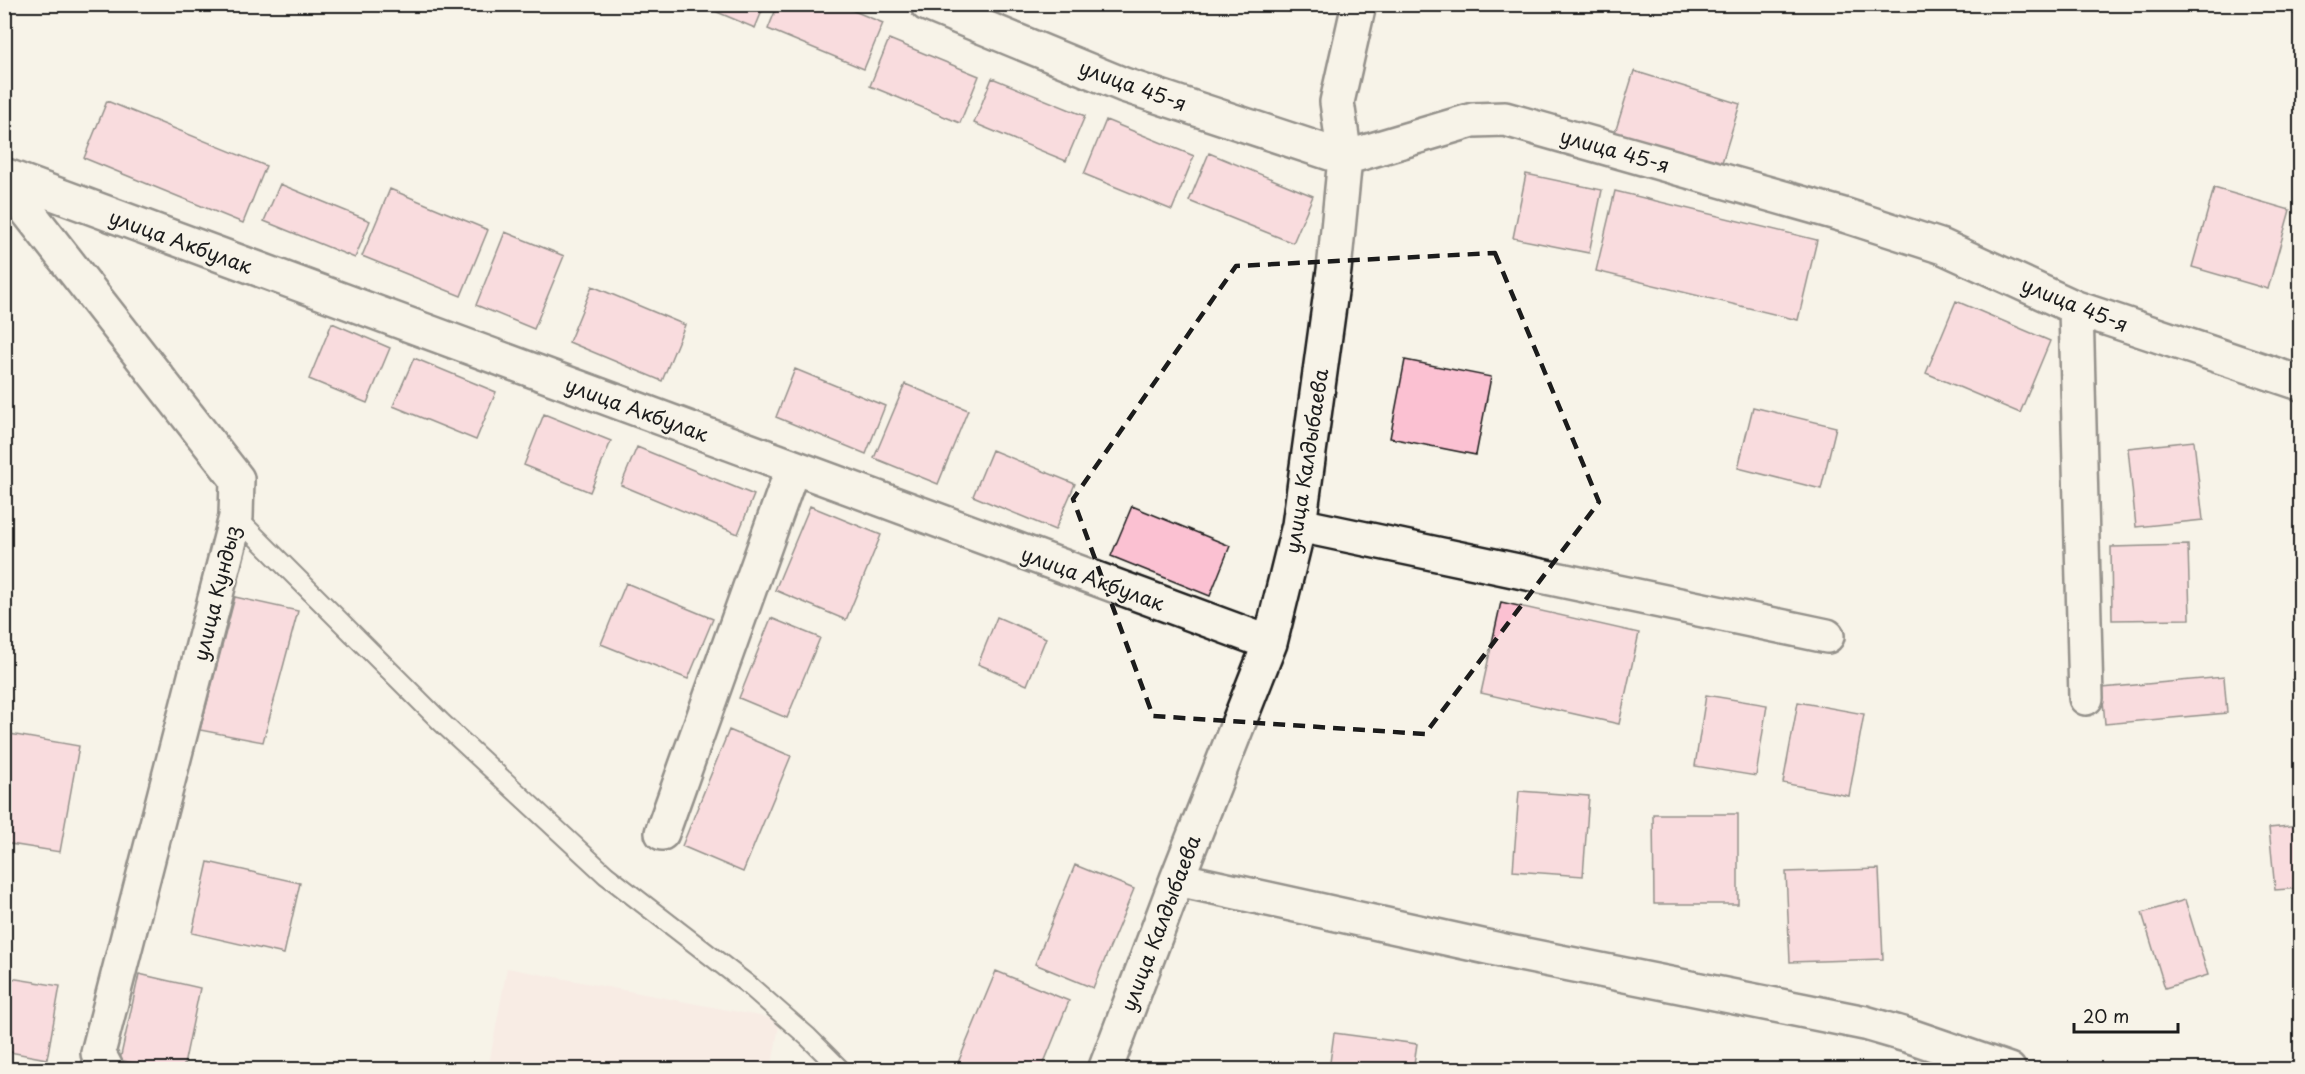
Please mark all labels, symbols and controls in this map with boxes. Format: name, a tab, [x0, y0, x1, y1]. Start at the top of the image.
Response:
street label: улица 45-я	[1075, 52, 1191, 118]
street label: улица 45-я	[1557, 120, 1673, 180]
street label: улица Акбулак	[105, 201, 257, 281]
street label: улица 45-я	[2017, 269, 2133, 339]
street label: улица Калдыбаева	[1277, 366, 1336, 556]
street label: улица Акбулак	[561, 369, 713, 449]
street label: улица Кундыз	[185, 522, 247, 664]
street label: улица Акбулак	[1017, 538, 1169, 618]
street label: улица Калдыбаева	[1113, 830, 1208, 1016]
scale bar	[2074, 996, 2178, 1034]
text: 20 m	[2083, 1002, 2129, 1029]

